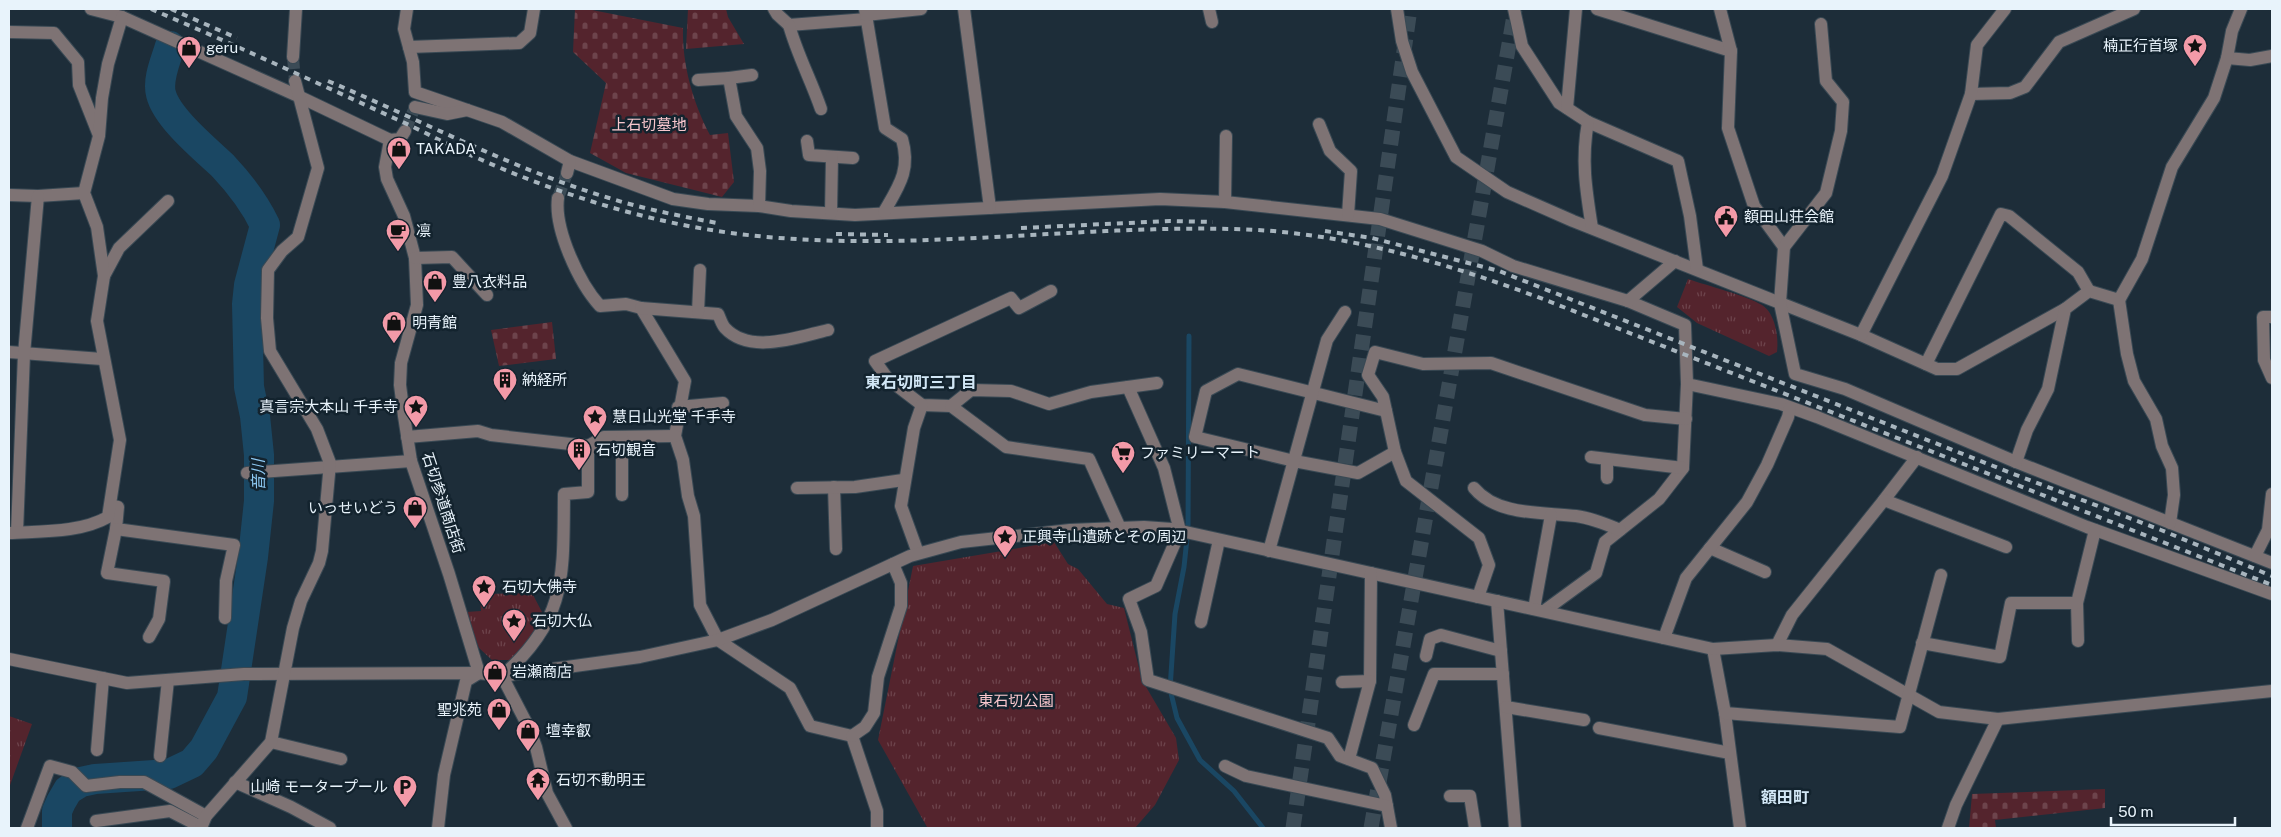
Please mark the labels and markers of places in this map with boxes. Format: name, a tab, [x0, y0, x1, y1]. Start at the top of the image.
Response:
place icon: 楠正行首塚	[2182, 33, 2208, 67]
shop icon: geru	[176, 35, 202, 69]
place label: 楠正行首塚	[2103, 37, 2178, 54]
place label: geru	[206, 39, 238, 56]
shop icon: TAKADA	[386, 136, 412, 170]
place label: TAKADA	[416, 140, 476, 157]
public building icon: 額田山荘会館	[1713, 204, 1739, 238]
place label: 額田山荘会館	[1744, 208, 1834, 225]
cafe icon: 凛	[385, 218, 411, 252]
place label: 凛	[416, 222, 431, 239]
shop icon: 豊八衣料品	[422, 269, 448, 303]
place label: 豊八衣料品	[452, 273, 527, 290]
shop icon: 明青館	[381, 310, 407, 344]
place label: 明青館	[412, 314, 457, 331]
building icon: 納経所	[492, 367, 518, 401]
place label: 納経所	[522, 371, 567, 388]
place icon: 真言宗大本山 千手寺	[403, 394, 429, 428]
place label: 真言宗大本山 千手寺	[259, 398, 398, 415]
place icon: 慧日山光堂 千手寺	[582, 404, 608, 438]
place label: 慧日山光堂 千手寺	[612, 408, 736, 425]
building icon: 石切観音	[566, 437, 592, 471]
supermarket icon: ファミリーマート	[1110, 440, 1136, 474]
place label: 石切観音	[596, 441, 656, 458]
place label: ファミリーマート	[1140, 444, 1260, 461]
shop icon: いっせいどう	[402, 495, 428, 529]
place label: いっせいどう	[308, 499, 398, 516]
place icon: 正興寺山遺跡とその周辺	[992, 524, 1018, 558]
place label: 正興寺山遺跡とその周辺	[1022, 528, 1187, 545]
place icon: 石切大佛寺	[471, 574, 497, 608]
place label: 石切大佛寺	[502, 578, 577, 595]
place icon: 石切大仏	[501, 608, 527, 642]
place label: 石切大仏	[532, 612, 592, 629]
shop icon: 岩瀬商店	[482, 659, 508, 693]
place label: 岩瀬商店	[512, 663, 572, 680]
shop icon: 聖兆苑	[486, 697, 512, 731]
place label: 聖兆苑	[437, 701, 482, 718]
shop icon: 壇幸叡	[515, 718, 541, 752]
place label: 壇幸叡	[546, 722, 591, 739]
temple icon: 石切不動明王	[525, 767, 551, 801]
place label: 石切不動明王	[556, 771, 646, 788]
parking icon: 山崎 モータープール	[392, 774, 418, 808]
place label: 山崎 モータープール	[250, 778, 388, 795]

